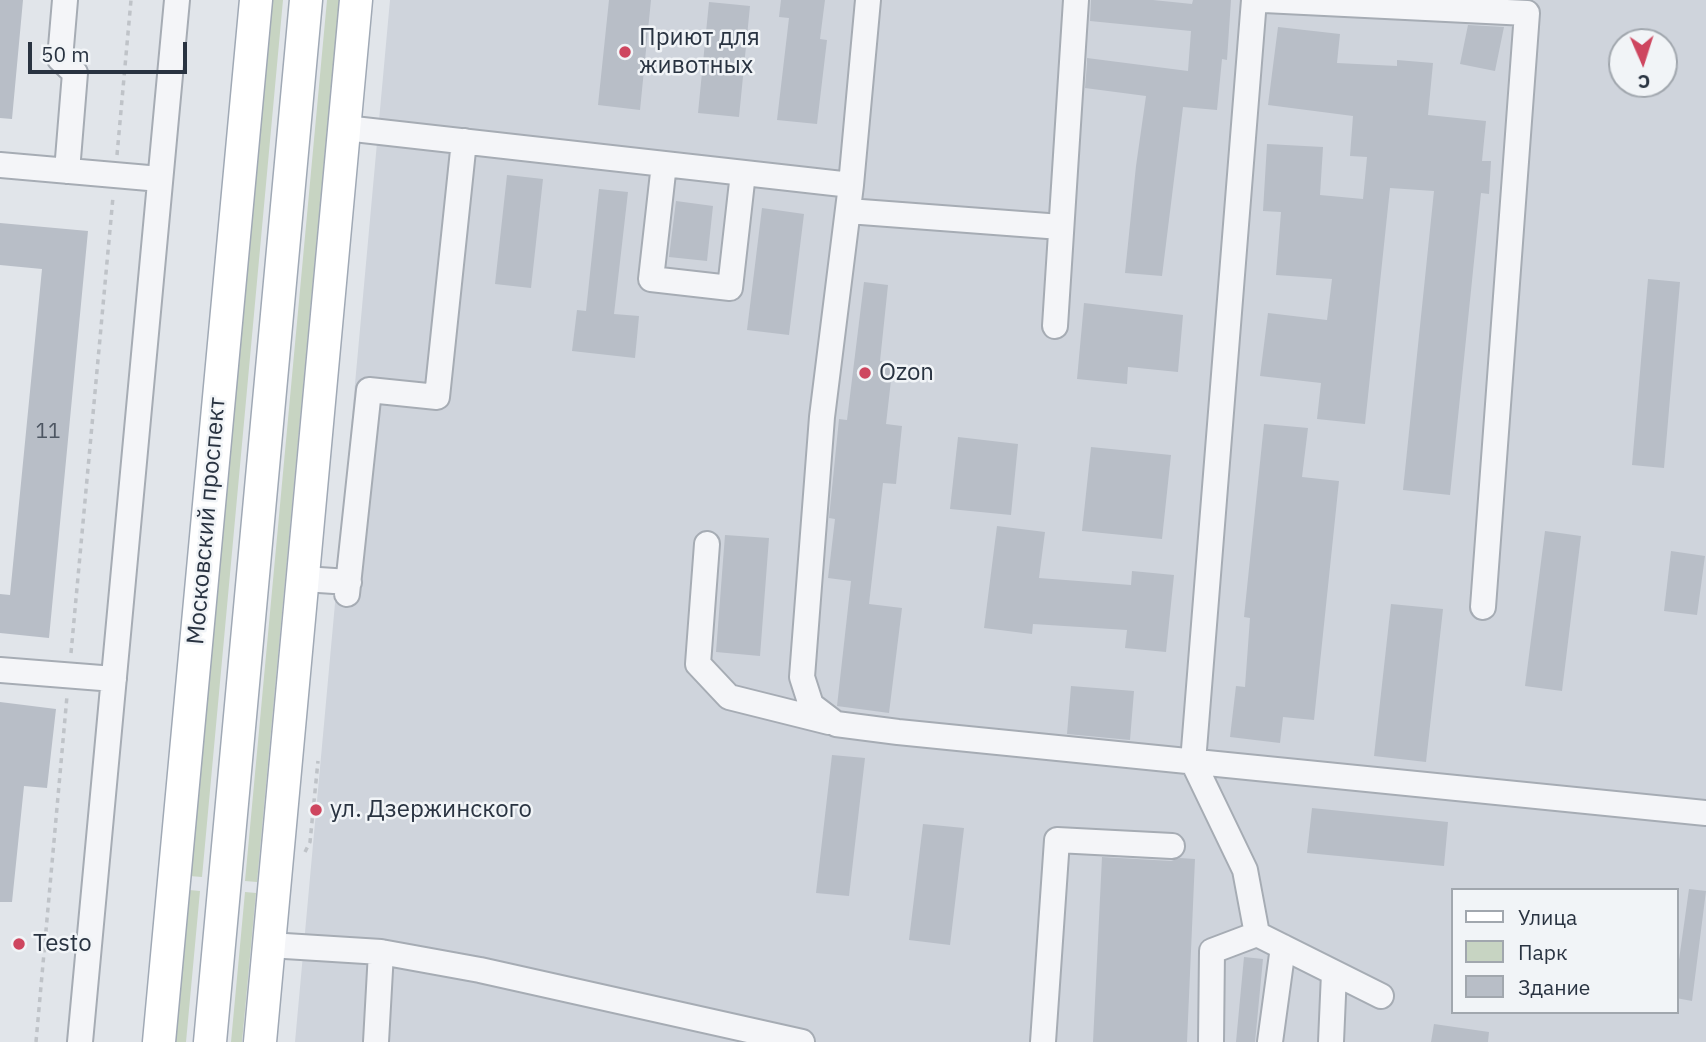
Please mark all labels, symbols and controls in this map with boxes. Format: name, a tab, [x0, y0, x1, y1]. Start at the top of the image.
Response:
place label: Приют для животных	[639, 24, 760, 80]
scale bar	[32, 28, 191, 72]
north arrow	[1608, 28, 1678, 98]
text: 50 m	[41, 40, 90, 68]
marker: Приют для животных	[617, 44, 633, 60]
text: С	[1637, 70, 1651, 94]
place label: Ozon	[879, 359, 934, 387]
marker: Ozon	[857, 365, 873, 381]
street label: Московский проспект	[182, 396, 232, 646]
house number: 11	[35, 419, 61, 445]
place label: ул. Дзержинского	[330, 796, 532, 824]
marker: ул. Дзержинского	[308, 802, 324, 818]
legend	[1450, 888, 1678, 1014]
text: Улица	[1518, 903, 1577, 931]
place label: Testo	[33, 930, 92, 958]
marker: Testo	[11, 936, 27, 952]
text: Парк	[1518, 938, 1568, 966]
text: Здание	[1518, 973, 1590, 1001]

